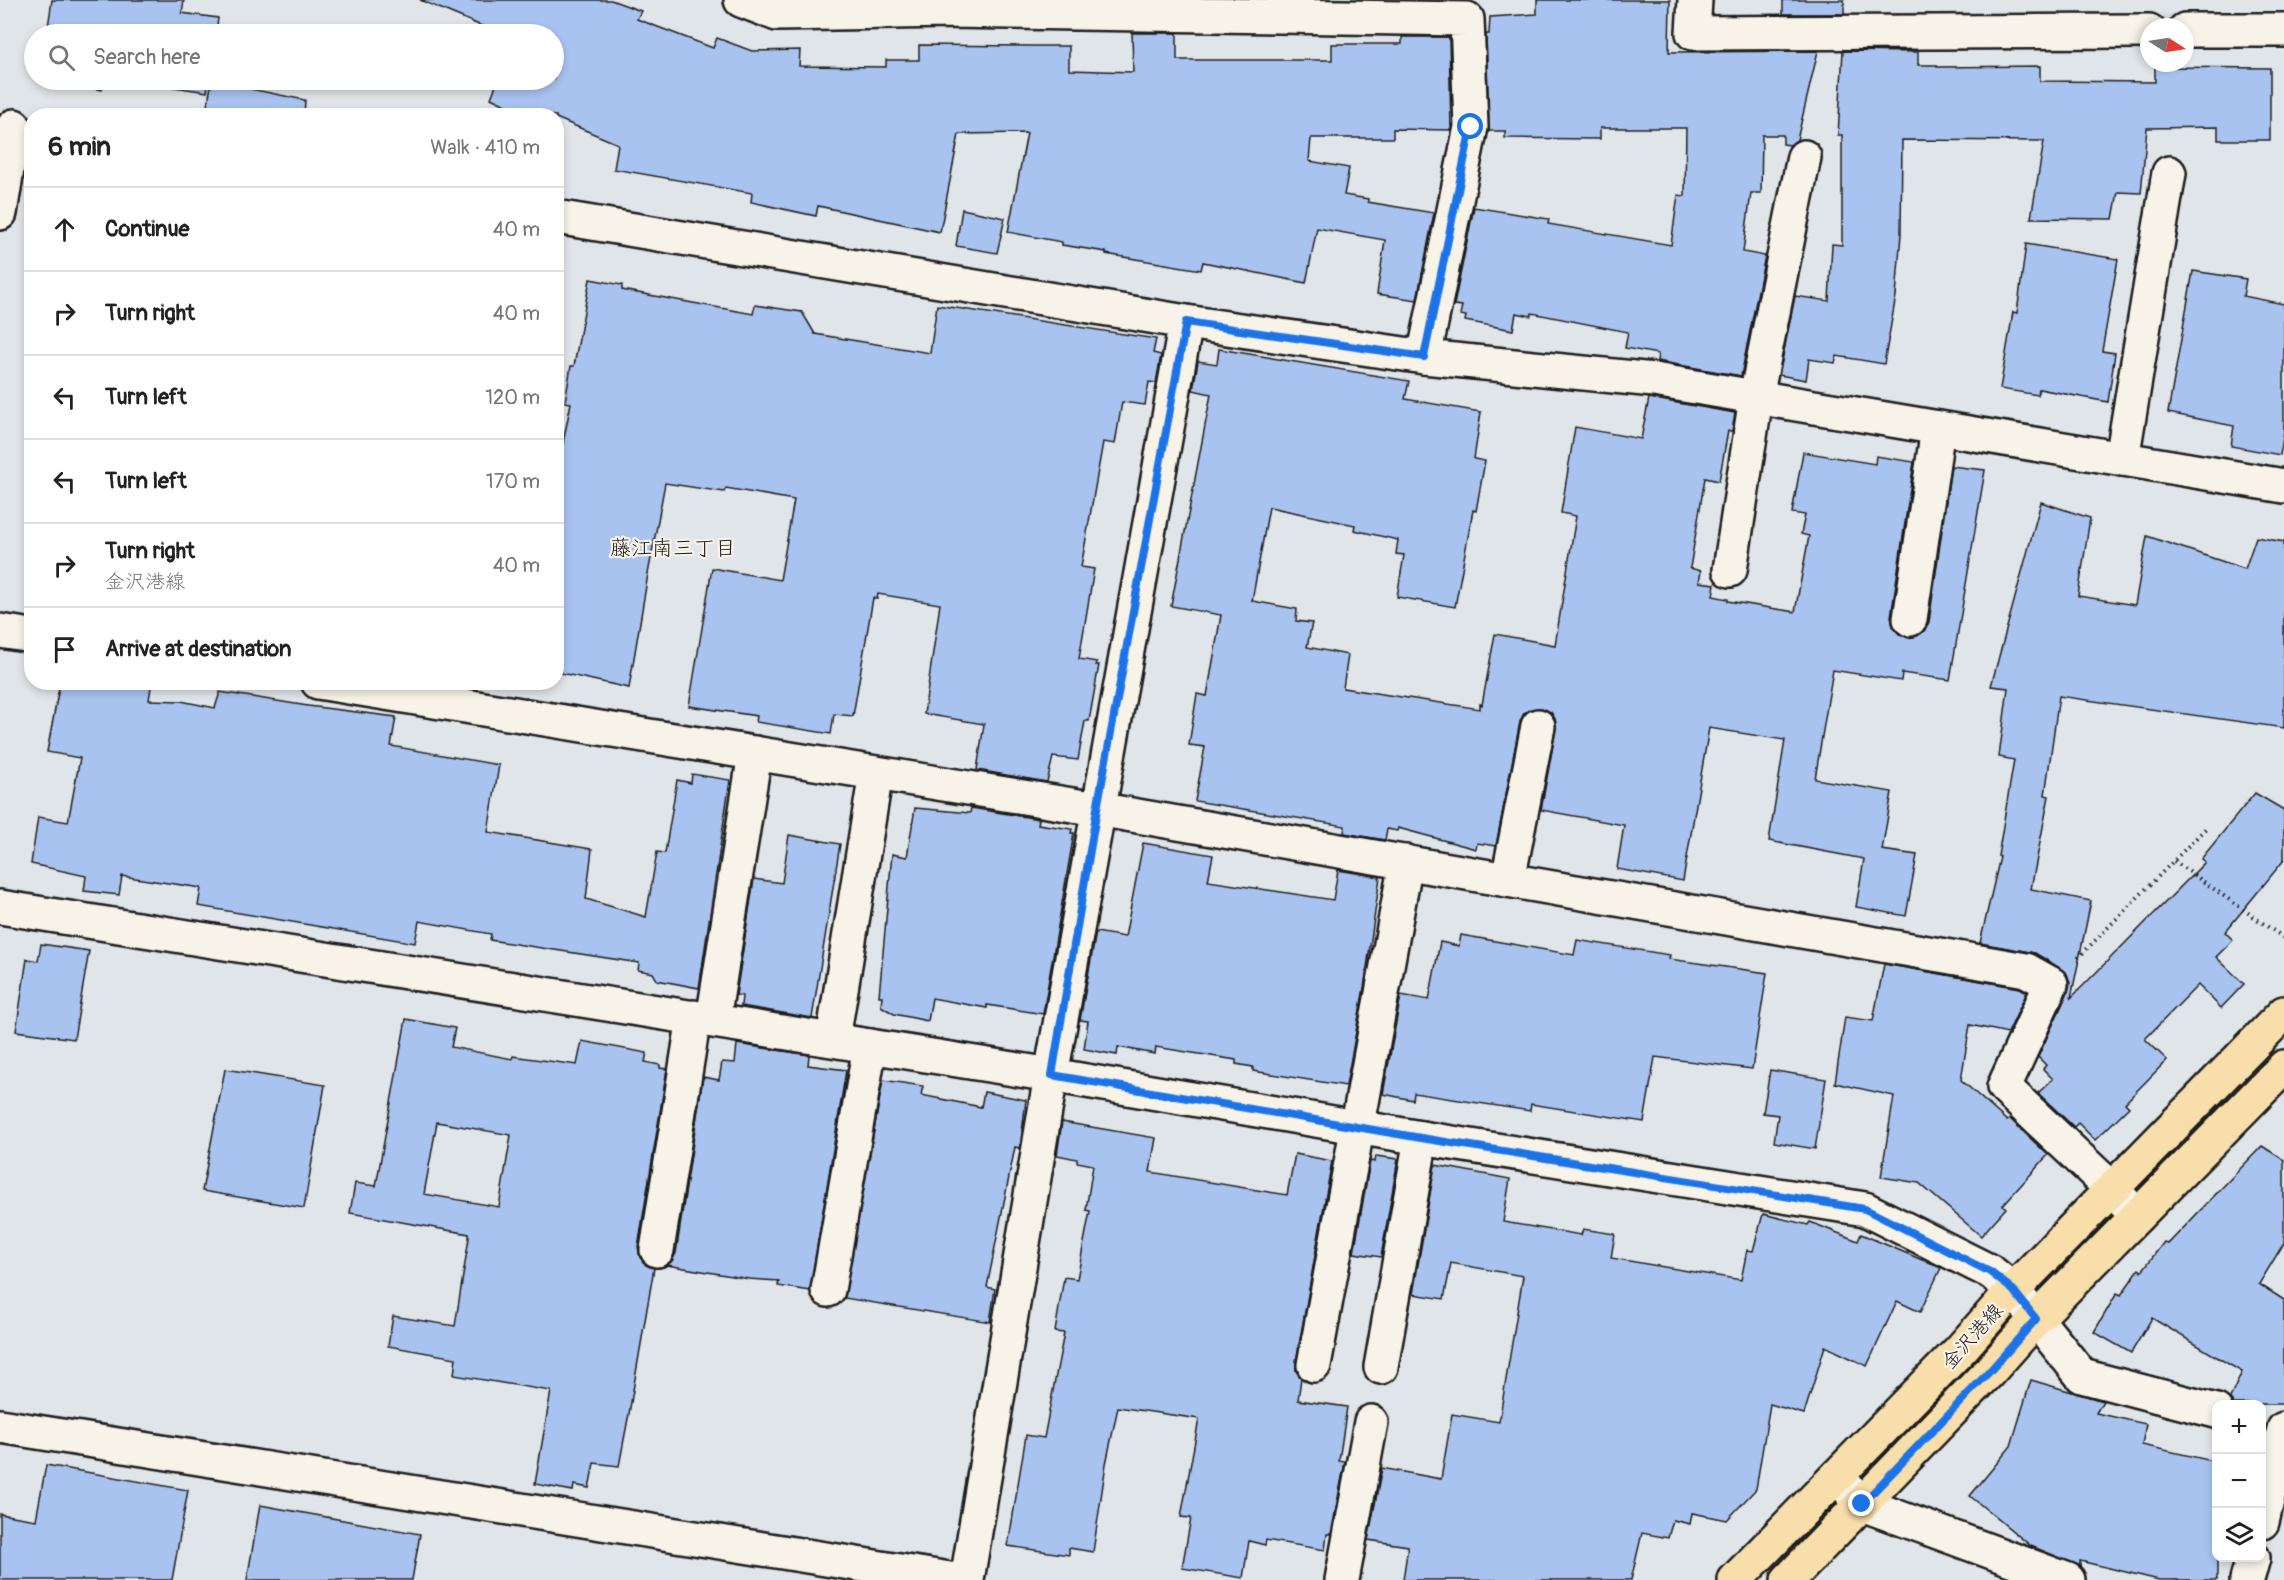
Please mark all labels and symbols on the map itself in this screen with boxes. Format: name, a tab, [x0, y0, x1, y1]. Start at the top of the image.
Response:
north arrow	[2140, 18, 2194, 72]
route start	[1457, 113, 1483, 139]
district label: 藤江南三丁目	[610, 535, 736, 562]
street label: 金沢港線	[1936, 1298, 2008, 1374]
route end	[1848, 1490, 1874, 1516]

